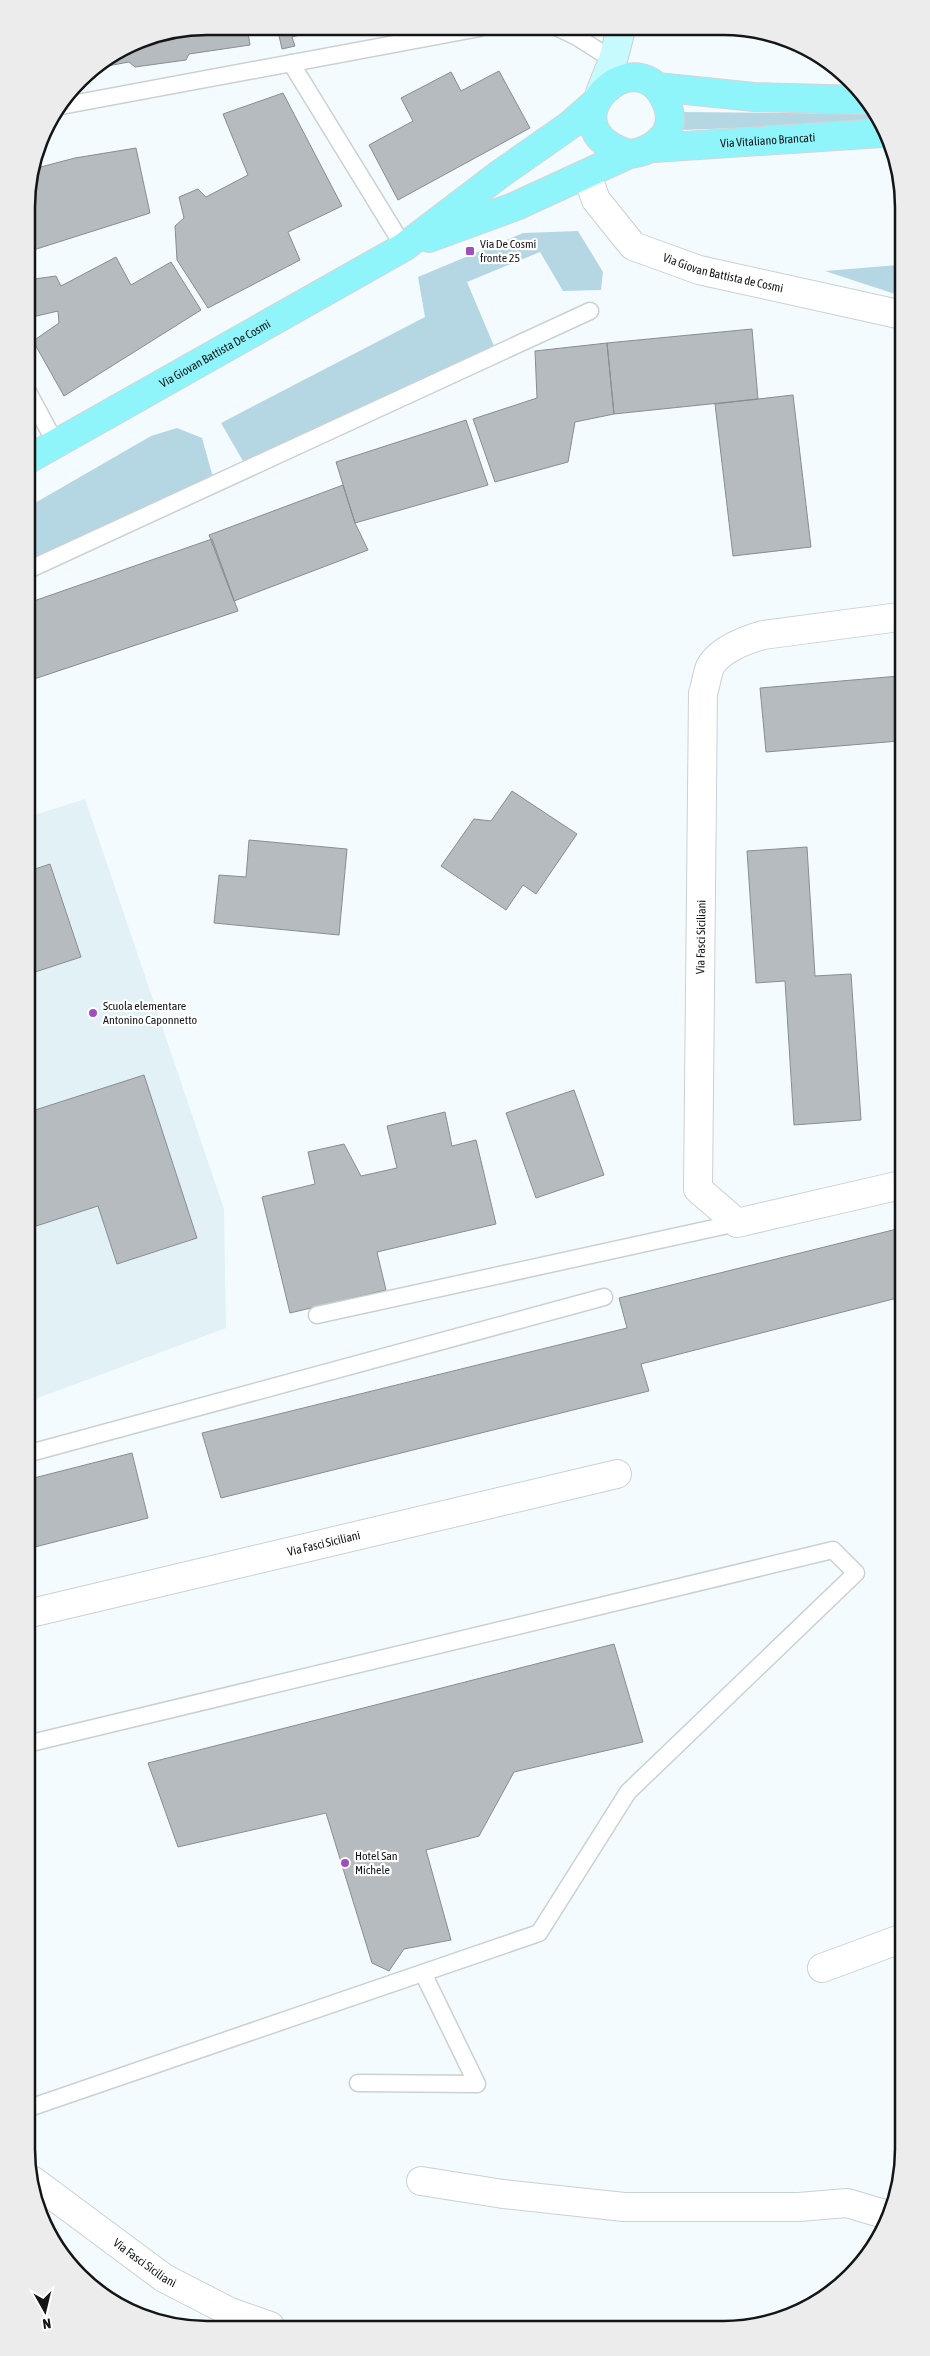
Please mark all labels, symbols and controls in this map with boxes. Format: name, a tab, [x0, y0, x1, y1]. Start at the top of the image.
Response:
street label: Via Vitaliano Brancati	[720, 130, 816, 151]
place label: Via De Cosmi fronte 25	[480, 237, 536, 265]
marker: Via De Cosmi fronte 25	[464, 245, 476, 257]
street label: Via Giovan Battista de Cosmi	[661, 250, 785, 295]
street label: Via Giovan Battista De Cosmi	[157, 317, 273, 391]
street label: Via Fasci Siciliani	[693, 900, 709, 974]
place label: Scuola elementare Antonino Caponnetto	[103, 999, 198, 1027]
marker: Scuola elementare Antonino Caponnetto	[87, 1007, 99, 1019]
street label: Via Fasci Siciliani	[286, 1528, 362, 1559]
place label: Hotel San Michele	[355, 1849, 398, 1877]
marker: Hotel San Michele	[339, 1857, 351, 1869]
street label: Via Fasci Siciliani	[110, 2236, 179, 2290]
north arrow	[20, 2286, 70, 2336]
text: N	[42, 2315, 52, 2332]

